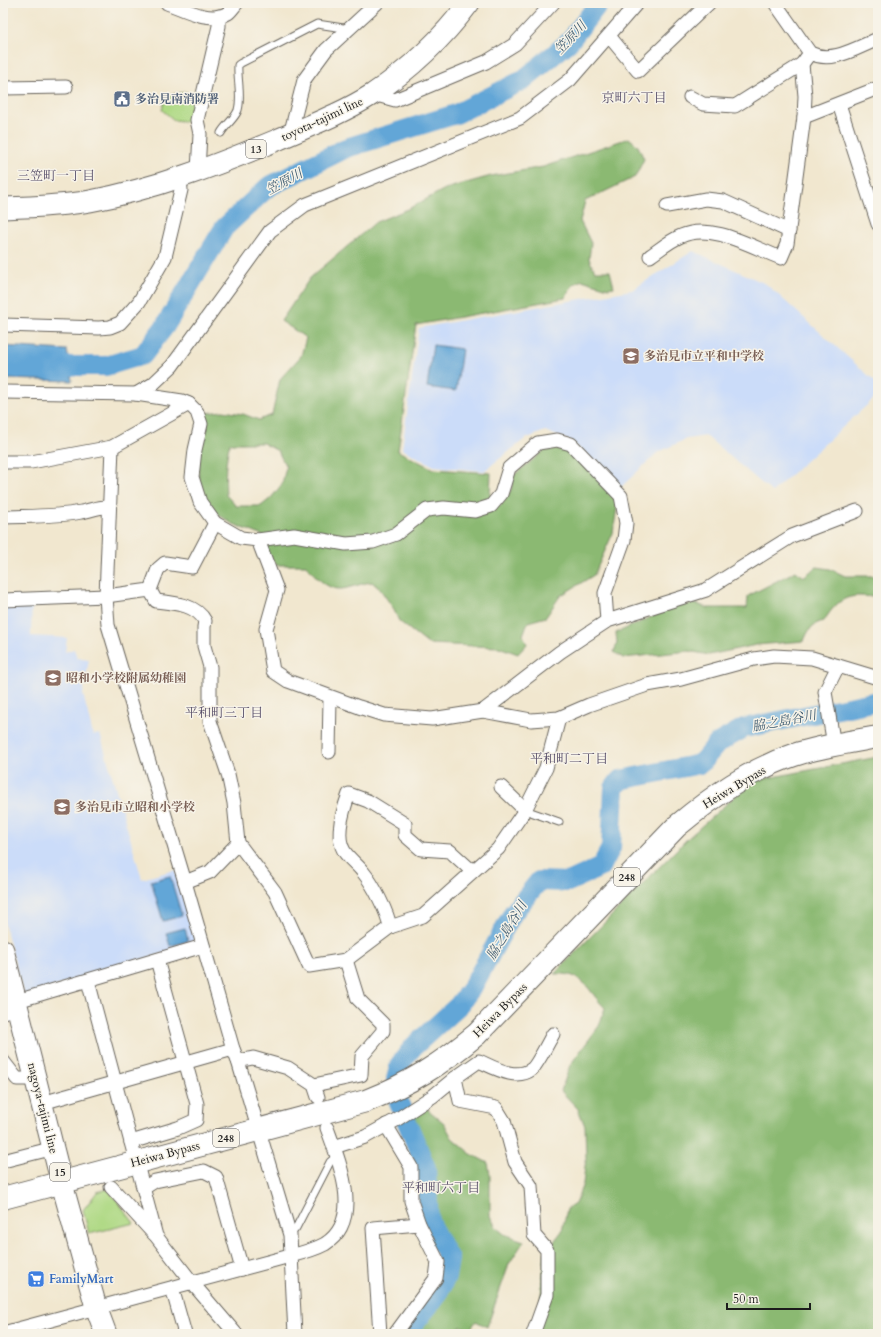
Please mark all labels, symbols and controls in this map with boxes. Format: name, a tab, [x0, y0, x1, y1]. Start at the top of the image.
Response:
water label: 笠原川	[551, 16, 592, 58]
public building icon: 多治見南消防署	[112, 89, 132, 109]
district label: 京町六丁目	[601, 89, 667, 107]
place label: 多治見南消防署	[135, 91, 219, 107]
street label: toyota-tajimi line	[278, 93, 366, 145]
road number: 13	[246, 140, 266, 158]
water label: 笠原川	[263, 164, 308, 199]
district label: 三笠町一丁目	[17, 167, 95, 185]
school or university icon: 多治見市立平和中学校	[621, 346, 641, 366]
place label: 多治見市立平和中学校	[644, 348, 764, 364]
school or university icon: 昭和小学校附属幼稚園	[43, 668, 63, 688]
place label: 昭和小学校附属幼稚園	[66, 670, 186, 686]
district label: 平和町三丁目	[185, 704, 263, 722]
water label: 脇之島谷川	[751, 706, 820, 736]
district label: 平和町二丁目	[530, 750, 608, 768]
street label: Heiwa Bypass	[699, 762, 769, 812]
school or university icon: 多治見市立昭和小学校	[52, 797, 72, 817]
place label: 多治見市立昭和小学校	[75, 799, 195, 815]
road number: 248	[614, 868, 640, 886]
water label: 脇之島谷川	[482, 896, 532, 963]
street label: Heiwa Bypass	[469, 979, 531, 1041]
street label: nagoya-tajimi line	[24, 1061, 62, 1155]
road number: 248	[213, 1129, 239, 1147]
street label: Heiwa Bypass	[129, 1137, 201, 1171]
road number: 15	[50, 1163, 70, 1181]
district label: 平和町六丁目	[402, 1179, 480, 1197]
supermarket icon: FamilyMart	[26, 1269, 46, 1289]
place label: FamilyMart	[49, 1271, 114, 1287]
scale bar	[727, 1285, 810, 1311]
text: 50 m	[733, 1291, 760, 1307]

